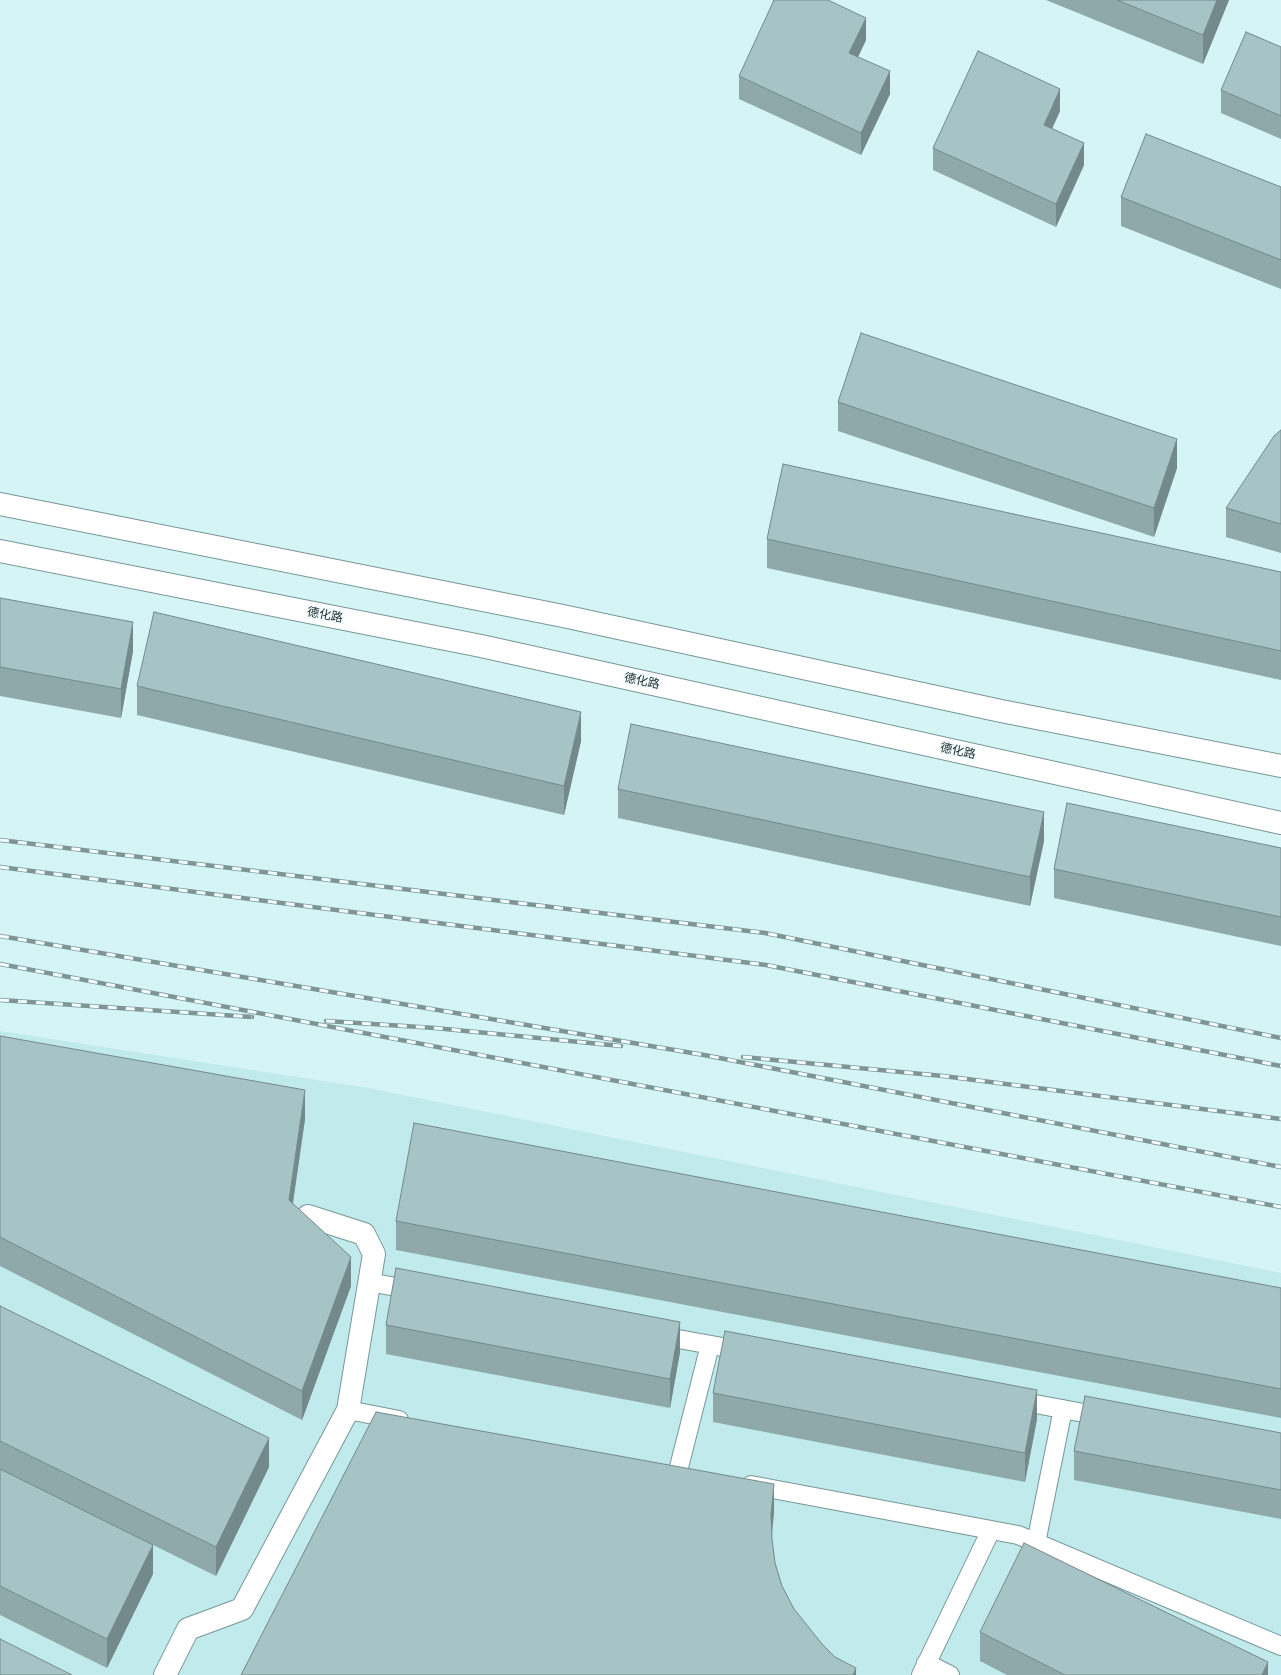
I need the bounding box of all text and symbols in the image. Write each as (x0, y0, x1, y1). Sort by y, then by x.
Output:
street label: 德化路 (306, 604, 344, 626)
street label: 德化路 (623, 670, 661, 692)
street label: 德化路 (939, 740, 977, 762)

